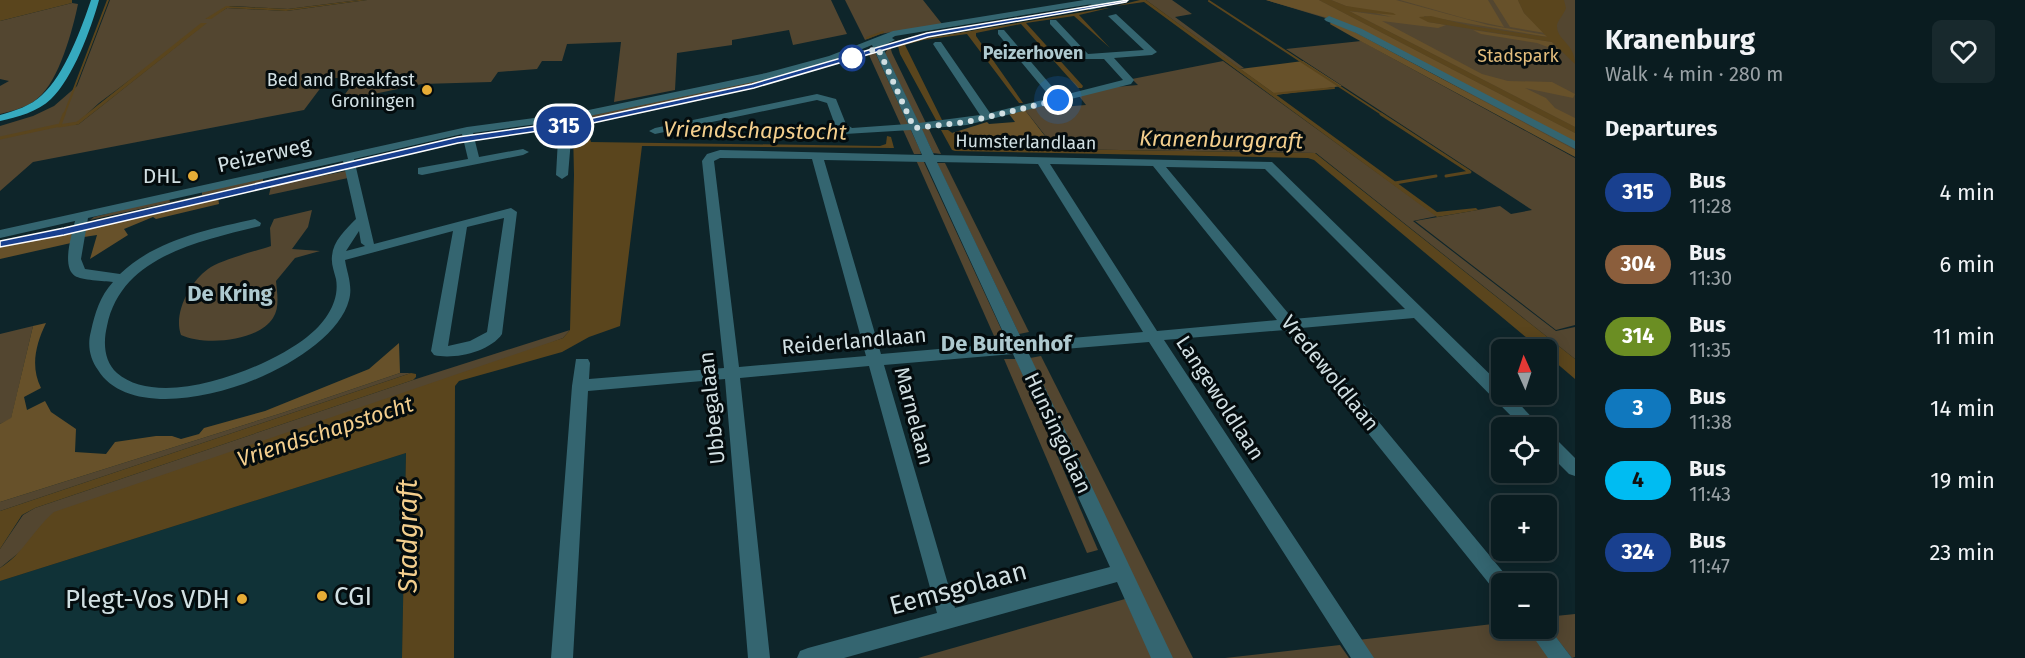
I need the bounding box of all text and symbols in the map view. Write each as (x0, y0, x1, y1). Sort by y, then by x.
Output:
button: heart (1932, 20, 1995, 83)
text: Kranenburg (1605, 23, 1755, 56)
district label: Peizerhoven (983, 42, 1083, 64)
unlabelled marker (839, 45, 865, 71)
park label: Stadspark (1477, 45, 1560, 67)
text: Walk · 4 min · 280 m (1605, 62, 1783, 86)
place label: Bed and Breakfast Groningen (267, 69, 415, 112)
marker: Bed and Breakfast Groningen (420, 83, 434, 97)
your location (1043, 85, 1073, 115)
line badge: 315 (530, 106, 598, 146)
text: 315 (548, 113, 580, 139)
water label: Vriendschapstocht (663, 115, 847, 146)
text: Departures (1605, 115, 1717, 142)
water label: Kranenburggraft (1139, 125, 1303, 154)
street label: Humsterlandlaan (955, 130, 1097, 154)
street label: Peizerweg (215, 132, 313, 178)
place label: DHL (143, 163, 182, 189)
text: Bus (1689, 167, 1726, 194)
marker: DHL (186, 169, 200, 183)
text: 315 (1622, 179, 1654, 205)
text: 4 min (1940, 179, 1995, 206)
text: 11:28 (1689, 194, 1732, 218)
text: Bus (1689, 239, 1726, 266)
text: 304 (1620, 251, 1656, 277)
text: 6 min (1939, 251, 1995, 278)
text: 11:30 (1689, 266, 1732, 290)
district label: De Kring (187, 280, 274, 307)
street label: Vredewoldlaan (1275, 310, 1385, 436)
text: Bus (1689, 311, 1726, 338)
street label: Reiderlandlaan (780, 322, 928, 360)
text: 314 (1622, 323, 1654, 349)
text: 11 min (1932, 323, 1995, 350)
district label: De Buitenhof (941, 330, 1073, 357)
street label: Langewoldlaan (1170, 331, 1270, 465)
text: 11:35 (1689, 338, 1731, 362)
north arrow (1491, 339, 1557, 405)
map controls (1491, 339, 1557, 639)
street label: Ubbegalaan (693, 350, 731, 466)
street label: Marnelaan (888, 364, 940, 468)
street label: Hunsingolaan (1019, 368, 1097, 498)
text: Bus (1689, 383, 1726, 410)
water label: Vriendschapstocht (234, 390, 417, 473)
text: 3 (1633, 395, 1643, 421)
text: 14 min (1930, 395, 1995, 422)
text: 11:38 (1689, 410, 1732, 434)
button: locate (1491, 417, 1557, 483)
text: Bus (1689, 455, 1726, 482)
text: 4 (1632, 467, 1644, 493)
text: 19 min (1930, 467, 1995, 494)
water label: Stadgraft (392, 479, 424, 594)
text: 11:43 (1689, 482, 1731, 506)
button: + (1491, 495, 1557, 561)
text: Bus (1689, 527, 1726, 554)
text: 324 (1622, 539, 1654, 565)
text: 23 min (1929, 539, 1995, 566)
text: 11:47 (1689, 554, 1730, 578)
street label: Eemsgolaan (886, 555, 1030, 622)
button: − (1491, 573, 1557, 639)
place label: CGI (334, 581, 372, 612)
place label: Plegt-Vos VDH (65, 584, 230, 615)
marker: CGI (315, 589, 329, 603)
marker: Plegt-Vos VDH (235, 592, 249, 606)

